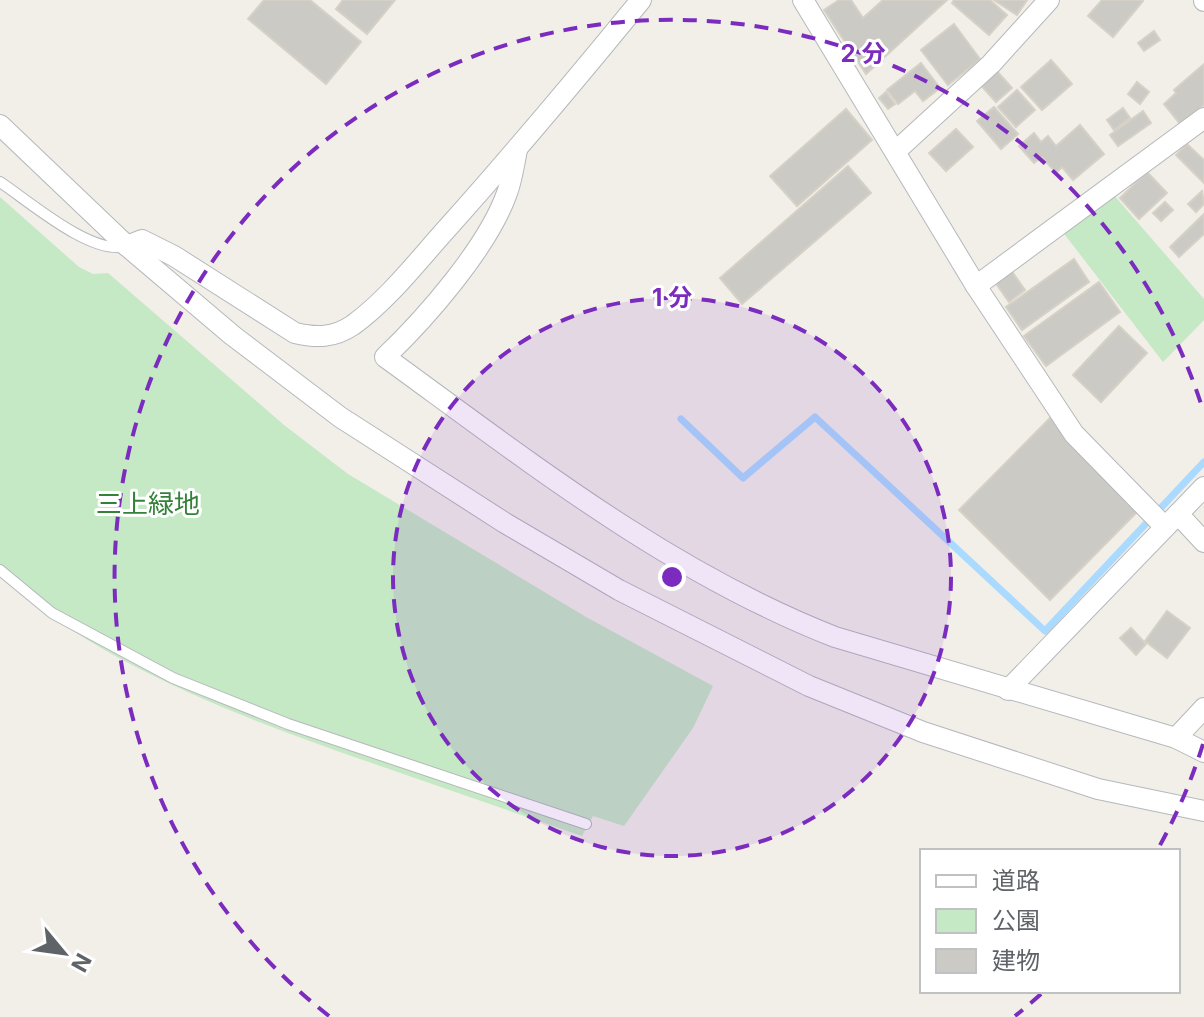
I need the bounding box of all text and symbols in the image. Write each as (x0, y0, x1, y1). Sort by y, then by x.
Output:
text: 2 分 (841, 39, 885, 68)
text: 1 分 (652, 283, 692, 312)
park label: 三上緑地 (96, 488, 200, 519)
centre of rings (658, 563, 686, 591)
legend (920, 849, 1180, 993)
text: 道路 (992, 866, 1040, 895)
text: 公園 (992, 906, 1040, 935)
north arrow (24, 913, 104, 993)
text: 建物 (992, 946, 1040, 975)
text: N (66, 949, 97, 976)

